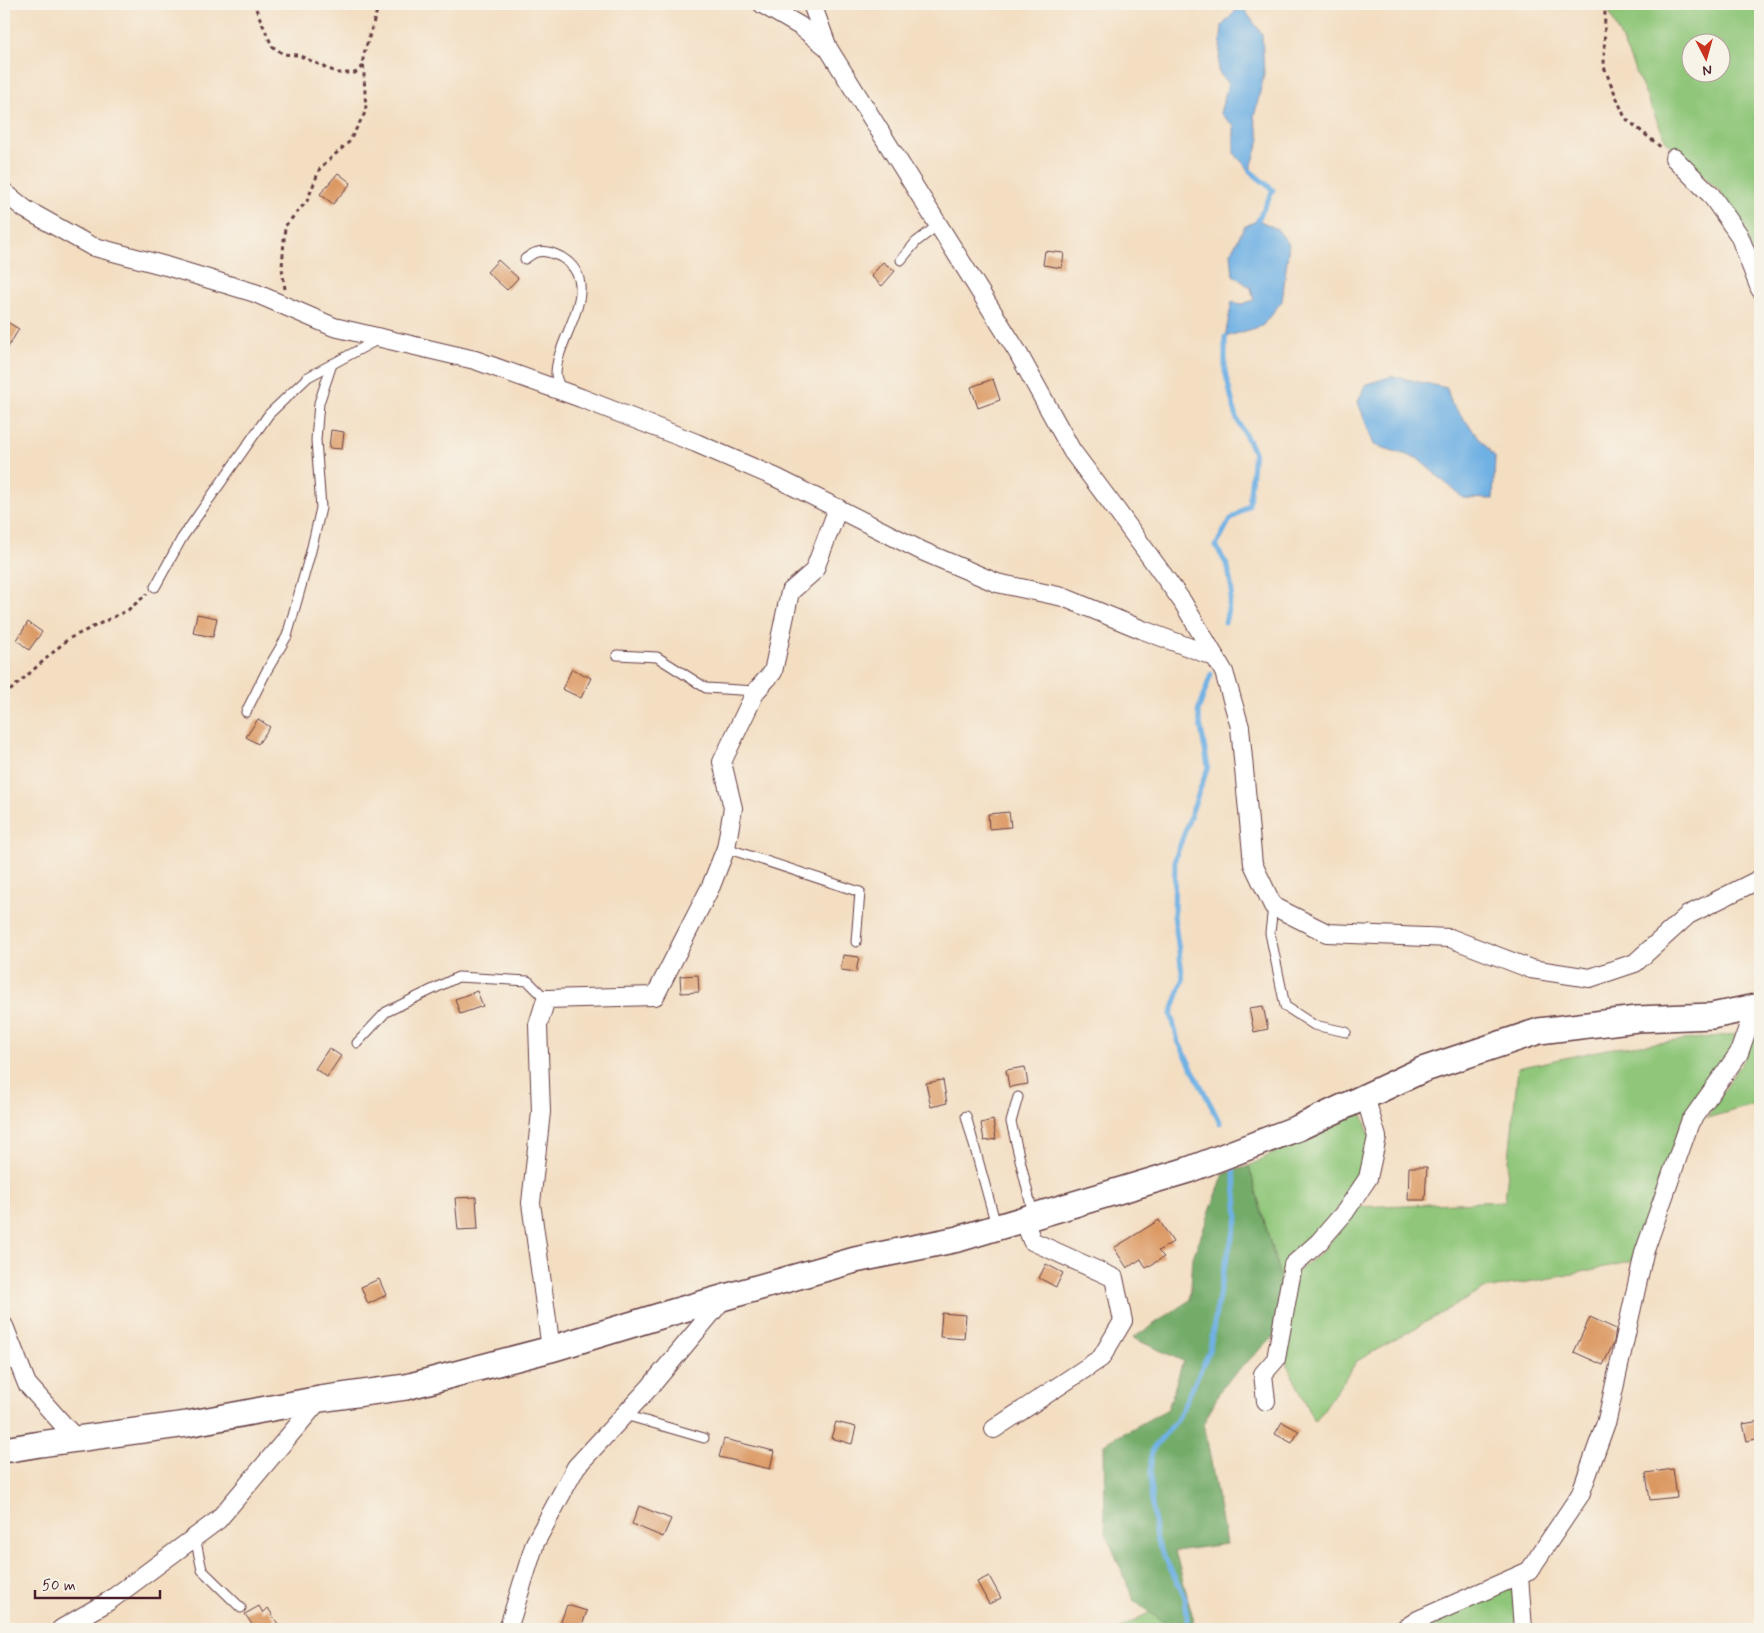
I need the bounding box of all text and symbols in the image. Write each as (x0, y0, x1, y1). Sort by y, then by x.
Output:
north arrow (1682, 32, 1732, 82)
text: N (1702, 60, 1713, 79)
scale bar (35, 1568, 160, 1600)
text: 50 m (42, 1576, 76, 1596)

